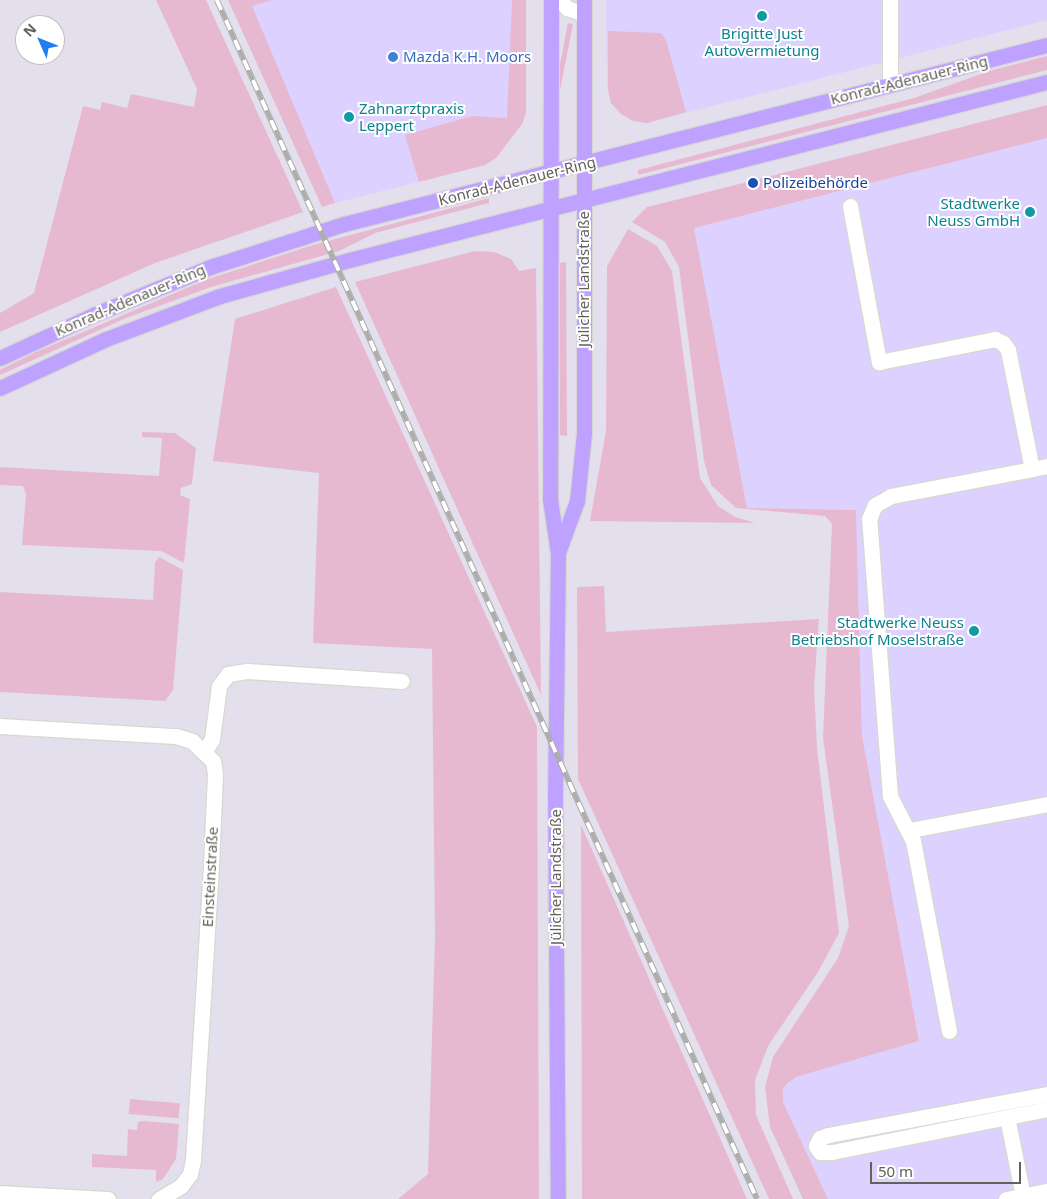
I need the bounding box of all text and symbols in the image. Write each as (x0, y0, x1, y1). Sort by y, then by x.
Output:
marker: Brigitte Just Autovermietung (756, 10, 768, 22)
north arrow (15, 15, 65, 65)
text: N (19, 19, 40, 41)
place label: Brigitte Just Autovermietung (705, 24, 819, 59)
place label: Mazda K.H. Moors (403, 48, 531, 66)
marker: Mazda K.H. Moors (387, 51, 399, 63)
street label: Konrad-Adenauer-Ring (829, 52, 989, 108)
place label: Zahnarztpraxis Leppert (359, 99, 464, 134)
marker: Zahnarztpraxis Leppert (343, 111, 355, 123)
street label: Konrad-Adenauer-Ring (437, 153, 597, 209)
place label: Polizeibehörde (763, 174, 868, 192)
marker: Polizeibehörde (747, 177, 759, 189)
place label: Stadtwerke Neuss GmbH (927, 194, 1020, 229)
marker: Stadtwerke Neuss GmbH (1024, 206, 1036, 218)
street label: Jülicher Landstraße (575, 211, 593, 347)
street label: Konrad-Adenauer-Ring (52, 260, 208, 340)
place label: Stadtwerke Neuss Betriebshof Moselstraße (791, 613, 964, 648)
marker: Stadtwerke Neuss Betriebshof Moselstraße (968, 625, 980, 637)
street label: Jülicher Landstraße (547, 809, 565, 945)
street label: Einsteinstraße (198, 826, 222, 928)
scale bar (872, 1152, 1023, 1184)
text: 50 m (878, 1161, 913, 1181)

